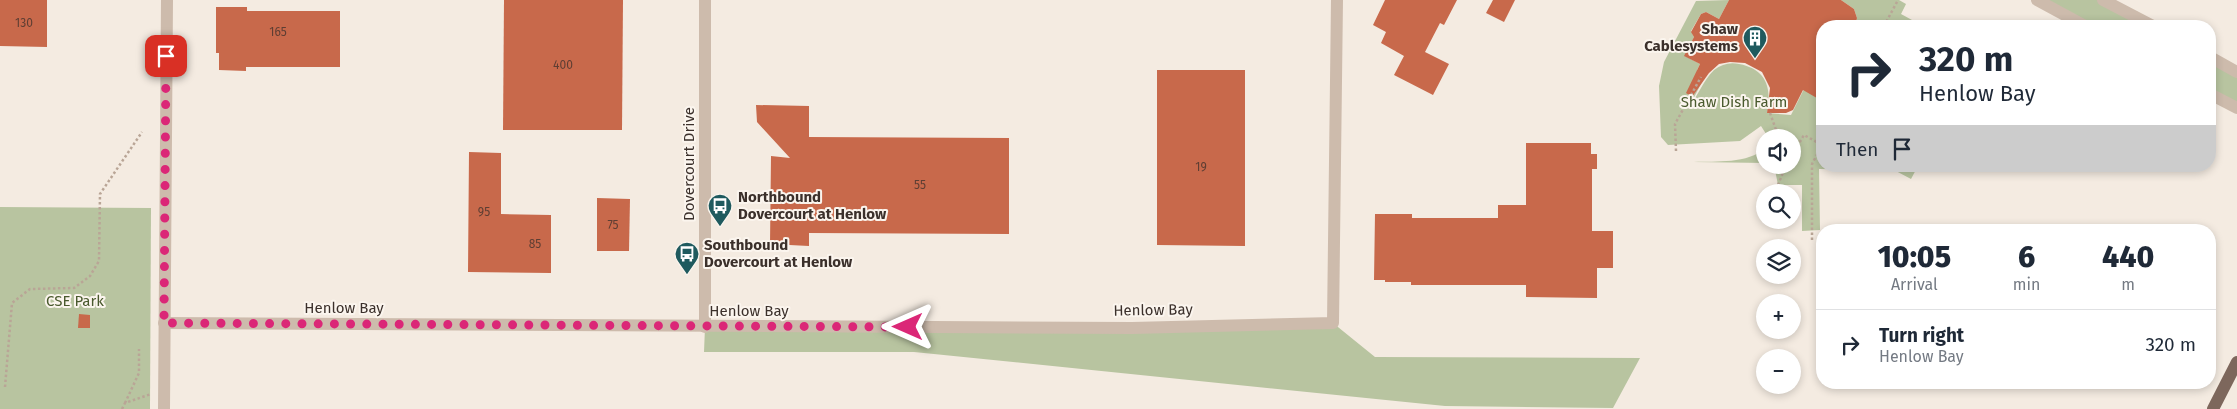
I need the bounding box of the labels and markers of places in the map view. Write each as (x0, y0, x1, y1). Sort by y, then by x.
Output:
place label: Shaw Cablesystems (1644, 20, 1739, 55)
building icon: Shaw Cablesystems (1742, 25, 1768, 59)
pin (145, 35, 187, 77)
place label: Northbound Dovercourt at Henlow (738, 188, 887, 223)
bus stop icon: Northbound Dovercourt at Henlow (707, 193, 733, 227)
place label: Southbound Dovercourt at Henlow (704, 236, 853, 271)
bus stop icon: Southbound Dovercourt at Henlow (674, 241, 700, 275)

